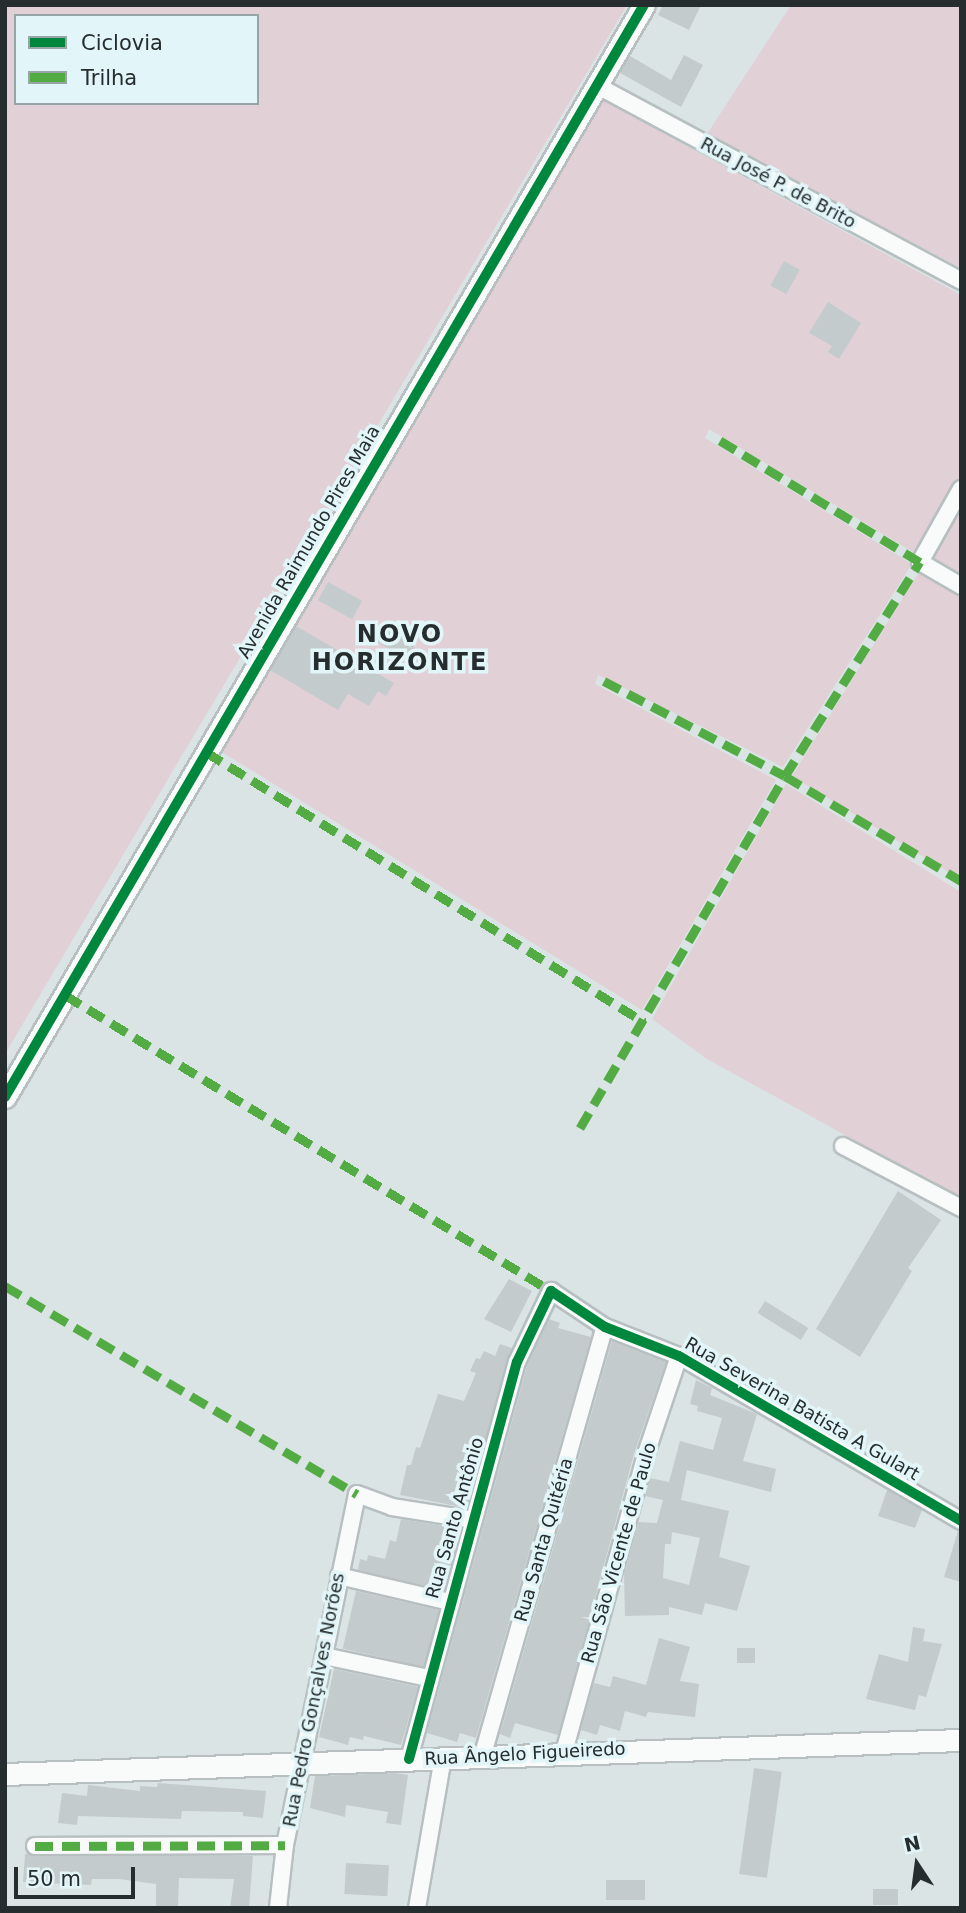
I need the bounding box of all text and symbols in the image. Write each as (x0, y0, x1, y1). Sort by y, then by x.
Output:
legend (14, 14, 259, 105)
text: Ciclovia (81, 31, 163, 55)
text: Trilha (81, 66, 137, 90)
street label: Rua José P. de Brito (697, 133, 859, 233)
street label: Avenida Raimundo Pires Maia (233, 422, 385, 662)
district label: NOVO HORIZONTE (313, 621, 487, 677)
street label: Rua Severina Batista A Gulart (681, 1333, 923, 1485)
street label: Rua Santo Antônio (422, 1435, 488, 1601)
street label: Rua São Vicente de Paulo (577, 1440, 661, 1666)
street label: Rua Santa Quitéria (510, 1455, 578, 1625)
street label: Rua Pedro Gonçalves Norões (279, 1571, 349, 1829)
street label: Rua Ângelo Figueiredo (424, 1738, 626, 1770)
north arrow (882, 1829, 952, 1899)
text: N (902, 1831, 922, 1856)
scale bar (18, 1854, 138, 1898)
text: 50 m (27, 1867, 81, 1891)

